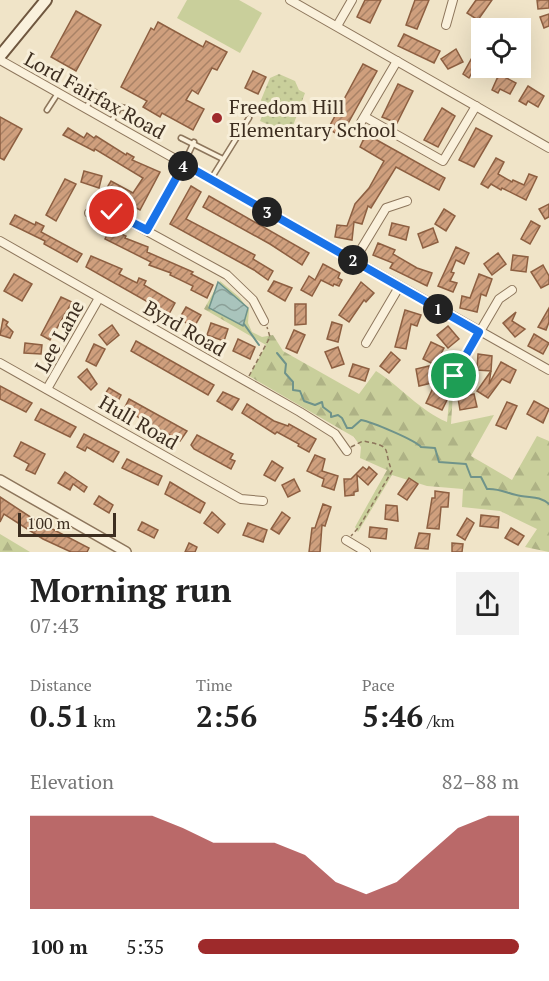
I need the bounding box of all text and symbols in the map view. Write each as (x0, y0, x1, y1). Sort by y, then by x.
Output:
map controls (471, 18, 531, 78)
button: locate (471, 18, 531, 78)
street label: Lord Fairfax Road (20, 45, 170, 145)
place label: Freedom Hill Elementary School (229, 93, 396, 143)
marker: Freedom Hill Elementary School (210, 111, 224, 125)
pin: 4 (168, 151, 198, 181)
text: 4 (178, 155, 188, 177)
pin (86, 186, 137, 237)
icon: check (95, 195, 128, 228)
pin: 3 (252, 197, 282, 227)
text: 3 (262, 201, 272, 223)
pin: 2 (338, 245, 368, 275)
text: 2 (348, 249, 358, 271)
street label: Byrd Road (139, 294, 231, 362)
pin: 1 (423, 294, 453, 324)
street label: Lee Lane (28, 295, 90, 377)
text: 1 (433, 298, 443, 320)
pin (428, 350, 479, 401)
icon: arrive (437, 359, 470, 392)
street label: Hull Road (94, 388, 184, 456)
scale bar (18, 510, 116, 538)
text: 100 m (27, 512, 70, 534)
text: Morning run (30, 568, 232, 611)
button: share (456, 572, 519, 635)
text: 07:43 (30, 612, 79, 639)
text: Distance (30, 674, 92, 696)
text: Time (196, 674, 233, 696)
text: Pace (362, 674, 395, 696)
text: 0.51 (30, 696, 90, 736)
text: 2:56 (196, 696, 257, 736)
text: 5:46 (362, 696, 423, 736)
text: km (90, 710, 116, 732)
text: /km (423, 710, 455, 732)
text: Elevation (30, 768, 114, 795)
text: 82–88 m (442, 768, 519, 795)
text: 100 m (30, 933, 88, 960)
text: 5:35 (126, 933, 165, 960)

